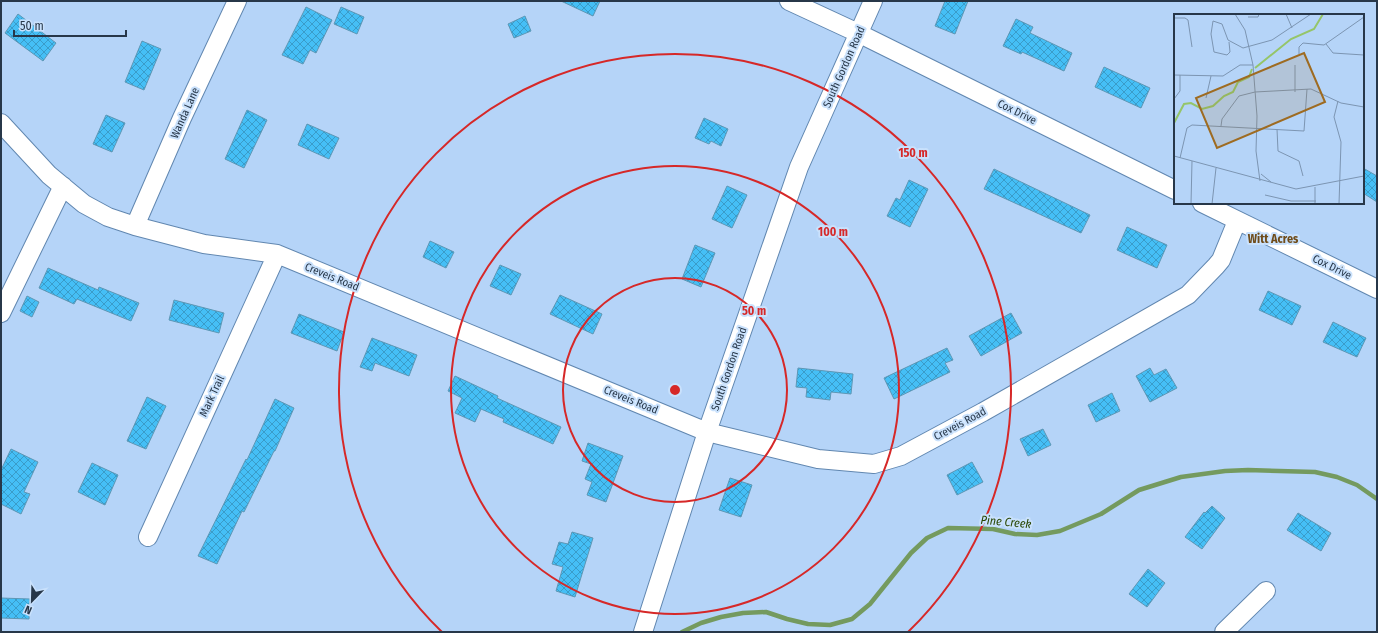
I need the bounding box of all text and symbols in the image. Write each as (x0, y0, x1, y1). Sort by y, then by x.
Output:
scale bar (14, 12, 126, 38)
inset map (1174, 14, 1364, 204)
text: 50 m (20, 19, 44, 33)
street label: South Gordon Road (820, 24, 868, 110)
street label: Wanda Lane (168, 86, 202, 140)
street label: Cox Drive (995, 97, 1039, 127)
text: 150 m (898, 146, 928, 160)
text: 100 m (818, 225, 848, 239)
district label: Witt Acres (1248, 232, 1299, 246)
street label: Cox Drive (1310, 252, 1354, 282)
street label: Creveis Road (303, 260, 361, 294)
text: 50 m (742, 304, 766, 318)
street label: South Gordon Road (709, 326, 749, 412)
street label: Mark Trail (197, 373, 227, 419)
street label: Creveis Road (602, 383, 660, 417)
centre of rings (668, 383, 682, 397)
street label: Creveis Road (932, 405, 988, 443)
water label: Pine Creek (980, 513, 1032, 531)
north arrow (12, 581, 52, 621)
text: N (23, 602, 34, 617)

